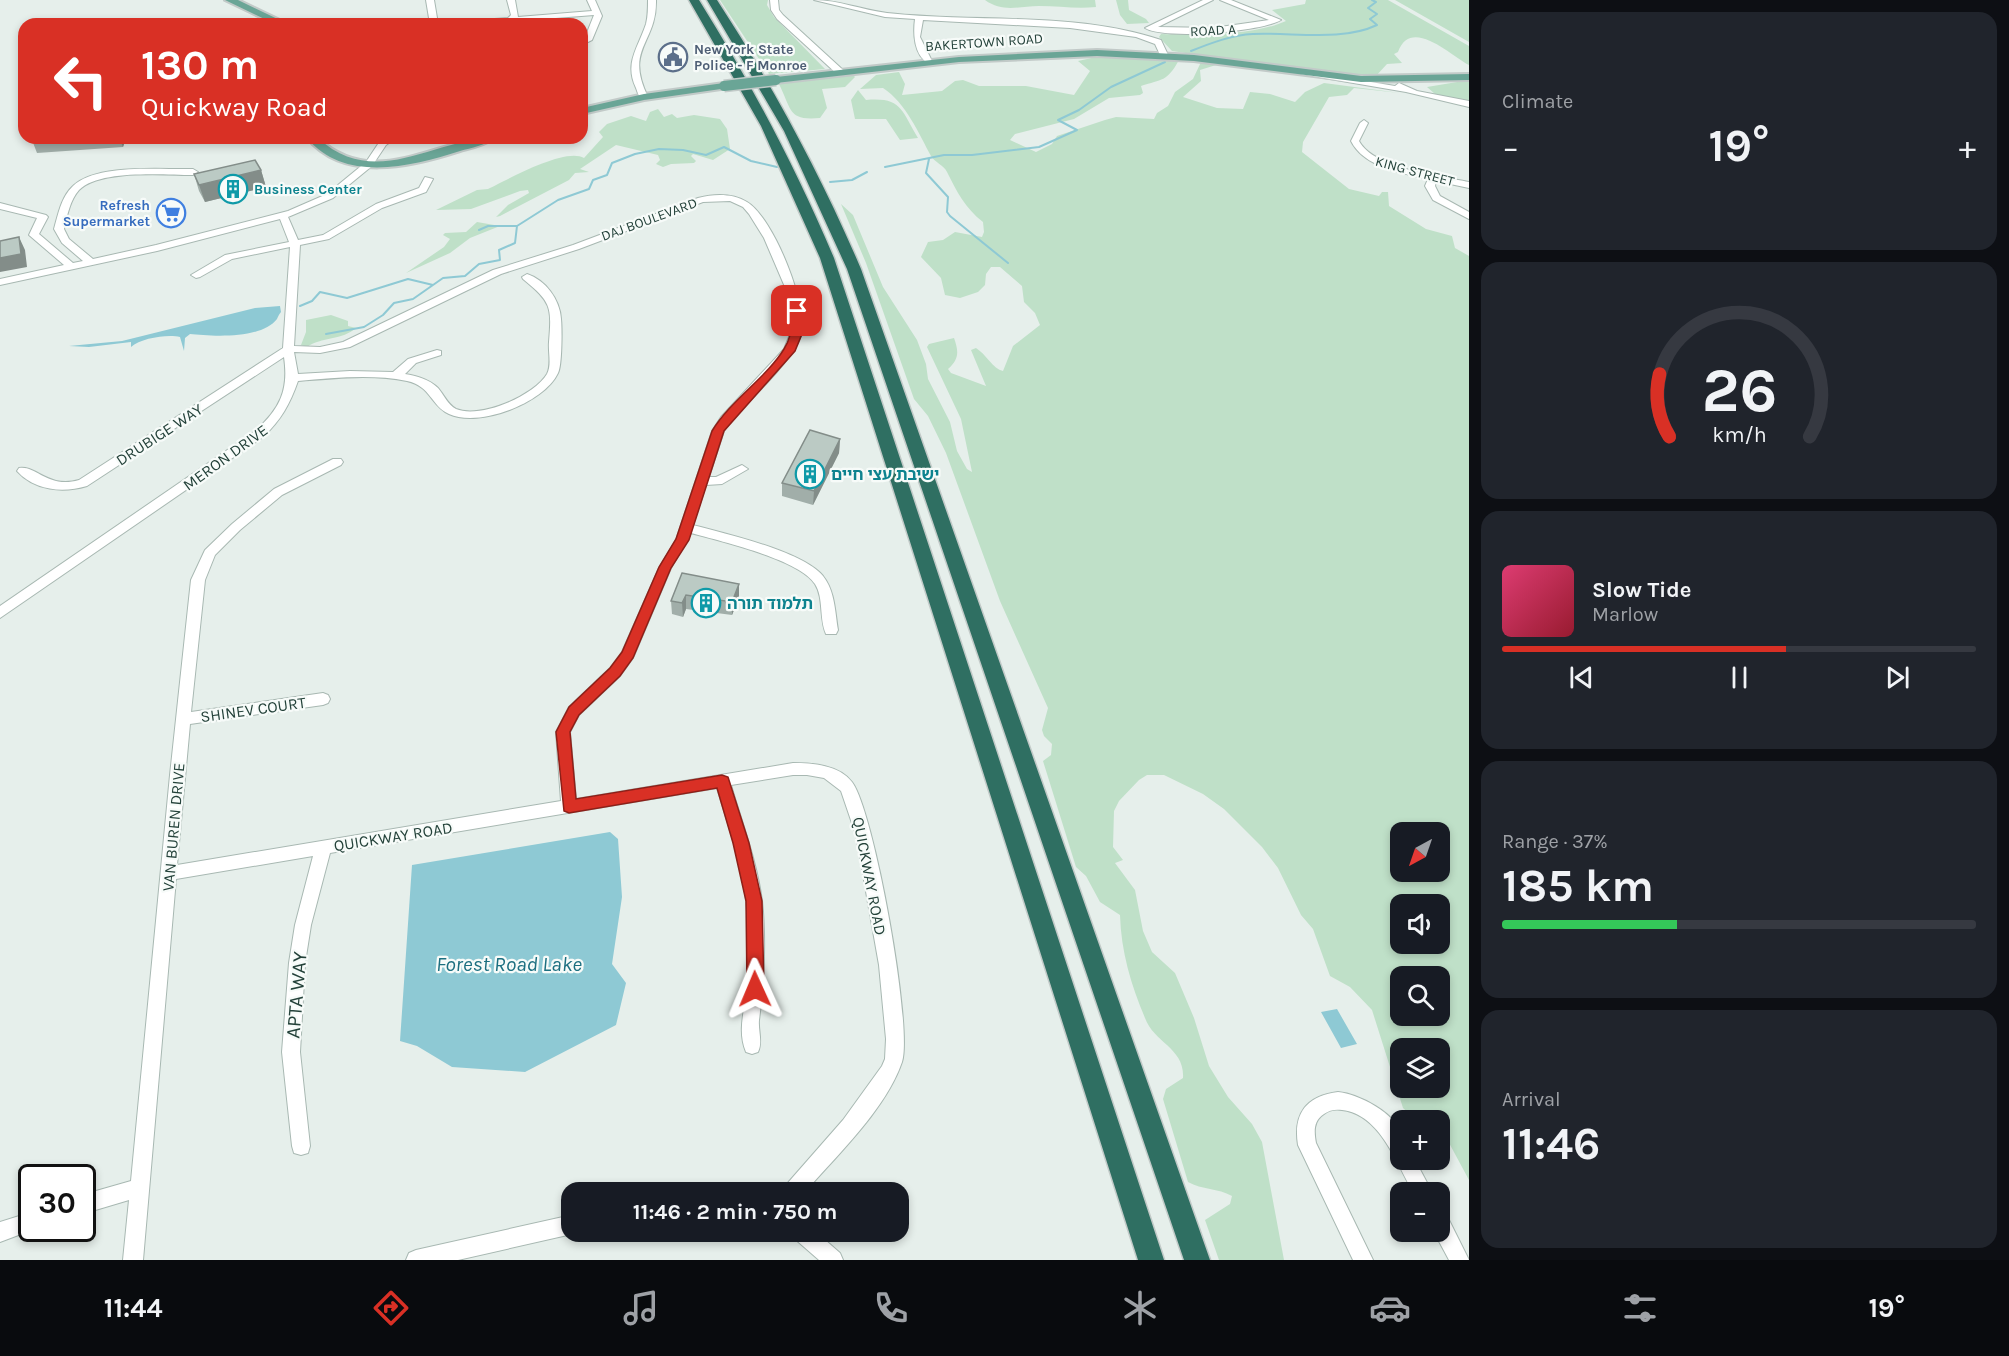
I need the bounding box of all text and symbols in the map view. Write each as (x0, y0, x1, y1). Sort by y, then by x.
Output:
street label: ROAD A (1189, 21, 1237, 40)
street label: BAKERTOWN ROAD (925, 30, 1044, 55)
text: 130 m (141, 40, 259, 90)
public building icon: New York State Police - F Monroe (657, 41, 689, 73)
place label: New York State Police - F Monroe (694, 41, 807, 74)
icon: left (42, 42, 120, 120)
text: Climate (1502, 90, 1573, 113)
text: Quickway Road (141, 91, 328, 123)
text: 19° (1709, 120, 1769, 172)
text: − (1502, 128, 1519, 166)
text: + (1959, 128, 1976, 166)
street label: KING STREET (1373, 153, 1456, 190)
building icon: Business Center (217, 173, 249, 205)
place label: Business Center (254, 181, 362, 198)
street label: DAJ BOULEVARD (599, 194, 699, 245)
place label: Refresh Supermarket (63, 197, 150, 230)
supermarket icon: Refresh Supermarket (155, 197, 187, 229)
pin (771, 285, 822, 336)
icon: arrive (780, 294, 813, 327)
text: 26 (1701, 355, 1777, 428)
street label: DRUBIGE WAY (112, 399, 206, 470)
street label: MERON DRIVE (179, 420, 271, 495)
text: km/h (1712, 423, 1766, 448)
building icon: ישיבת עצי חיים (794, 458, 826, 490)
place label: ישיבת עצי חיים (831, 465, 939, 484)
text: Slow Tide (1592, 577, 1692, 603)
building icon: תלמוד תורה (690, 587, 722, 619)
place label: תלמוד תורה (727, 594, 813, 613)
text: Marlow (1592, 603, 1658, 626)
icon: previous (1565, 661, 1598, 694)
icon: pause (1723, 661, 1756, 694)
icon: next (1881, 661, 1914, 694)
street label: SHINEV COURT (199, 693, 307, 726)
street label: VAN BUREN DRIVE (158, 762, 189, 892)
street label: QUICKWAY ROAD (849, 815, 890, 937)
street label: QUICKWAY ROAD (332, 818, 454, 855)
north arrow (1390, 822, 1450, 882)
map controls (1390, 822, 1450, 1242)
text: Range · 37% (1502, 830, 1608, 853)
text: 185 km (1502, 860, 1654, 912)
button: sound (1390, 894, 1450, 954)
street label: APTA WAY (281, 951, 312, 1039)
water label: Forest Road Lake (436, 952, 582, 976)
position arrow (723, 957, 787, 1021)
button: search (1390, 966, 1450, 1026)
button: layers (1390, 1038, 1450, 1098)
text: Arrival (1502, 1088, 1561, 1111)
button: + (1390, 1110, 1450, 1170)
text: 11:46 (1502, 1118, 1600, 1170)
speed limit sign: 30 (18, 1164, 96, 1242)
button: − (1390, 1182, 1450, 1242)
text: 11:46 · 2 min · 750 m (633, 1199, 837, 1225)
icon: directions (370, 1287, 412, 1329)
icon: music (620, 1287, 662, 1329)
icon: phone (870, 1287, 912, 1329)
icon: climate (1119, 1287, 1161, 1329)
icon: car (1369, 1287, 1411, 1329)
icon: filters (1619, 1287, 1661, 1329)
text: 11:44 (104, 1292, 163, 1324)
text: 19° (1868, 1292, 1905, 1324)

